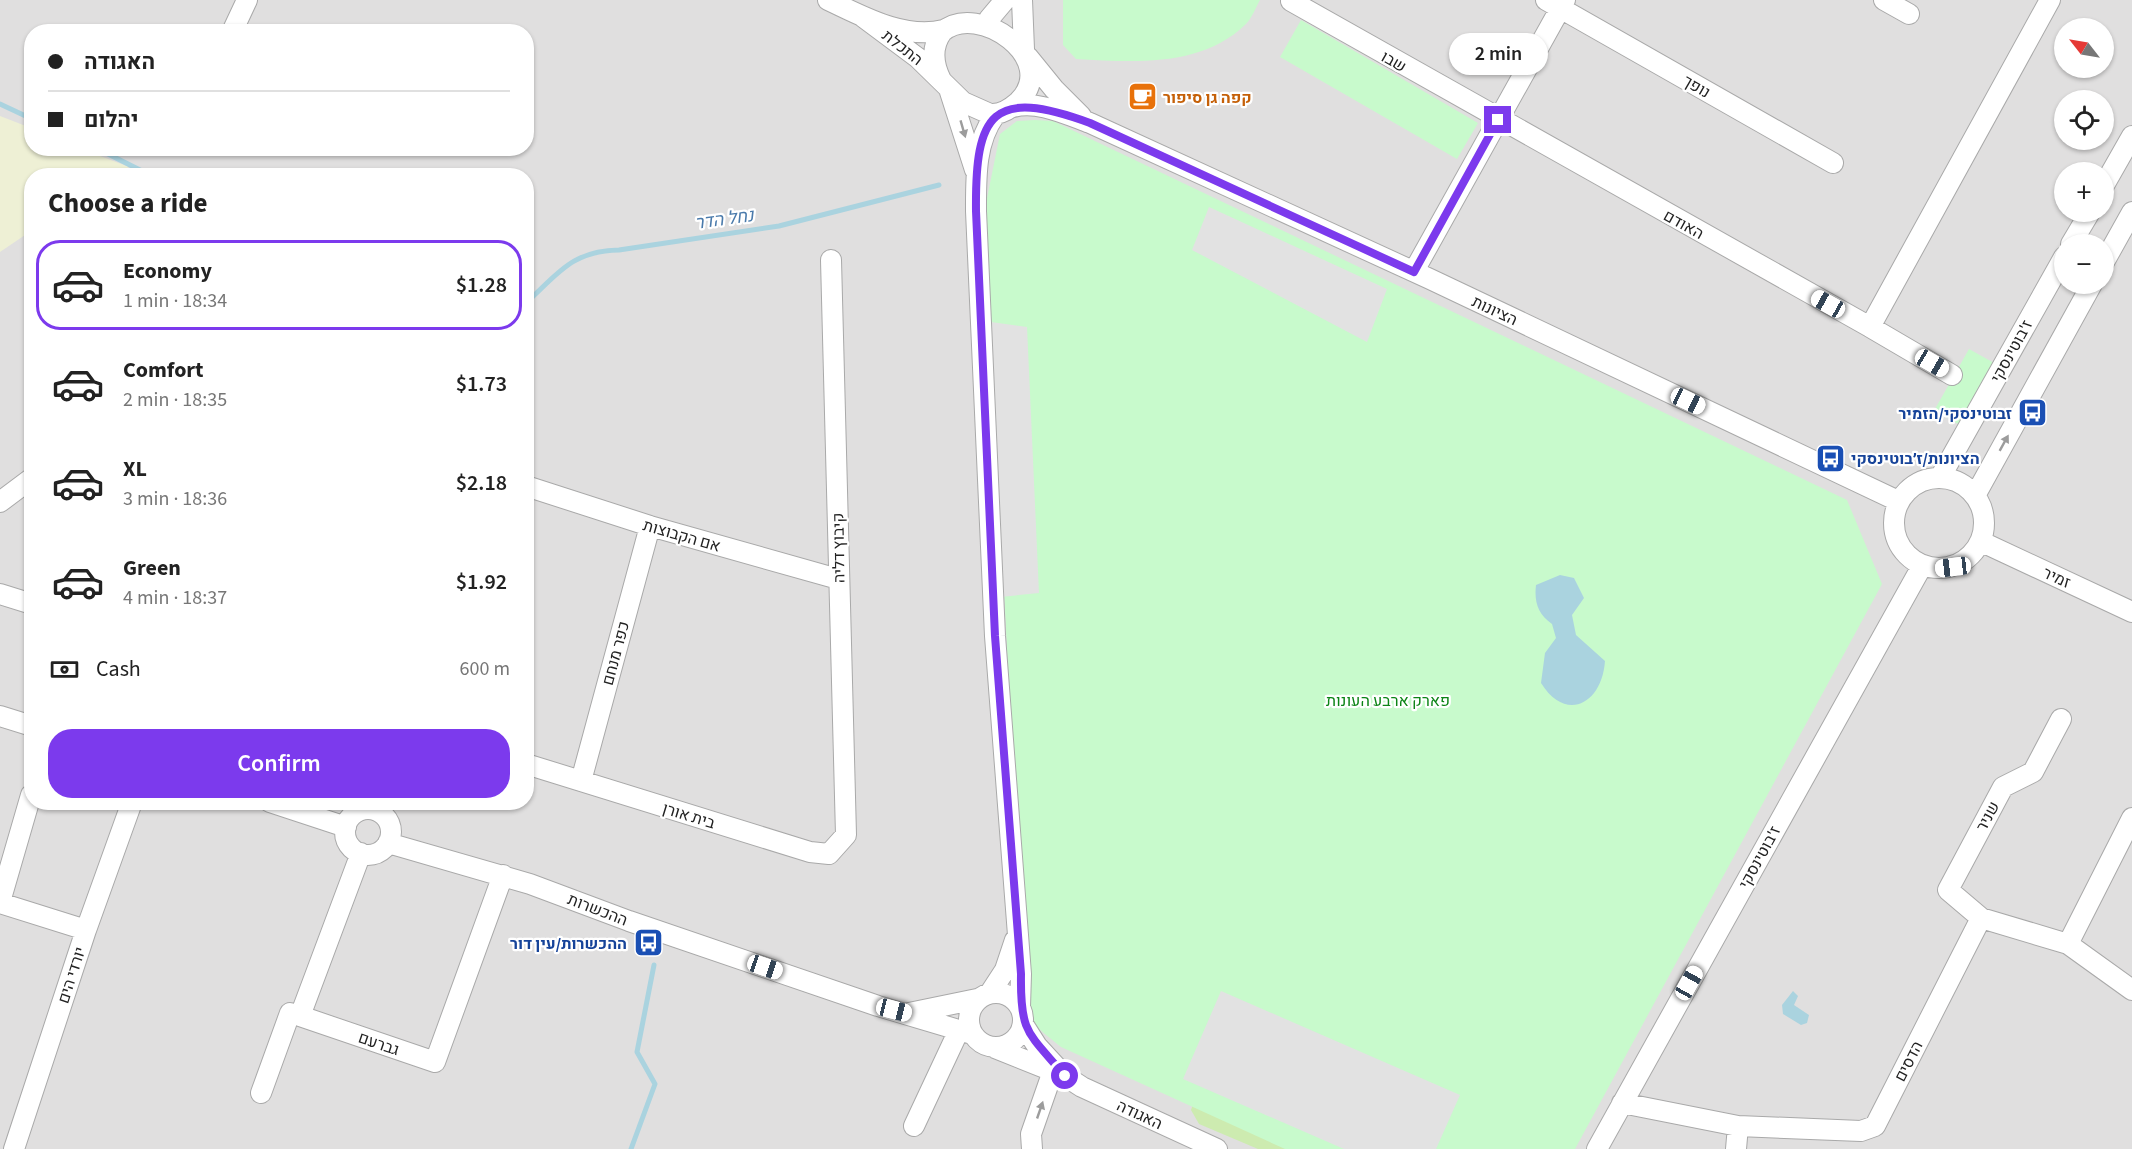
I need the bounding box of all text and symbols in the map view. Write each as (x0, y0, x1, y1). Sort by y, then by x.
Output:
north arrow (2054, 18, 2114, 78)
map controls (2054, 18, 2114, 294)
street label: התכלת (877, 25, 927, 71)
callout: 2 min (1448, 33, 1547, 75)
text: 2 min (1475, 40, 1522, 68)
text: האגודה (84, 46, 155, 78)
street label: שבו (1377, 46, 1410, 78)
street label: נופך (1679, 70, 1714, 104)
cafe icon: קפה גן סיפור (1126, 81, 1158, 113)
place label: קפה גן סיפור (1163, 87, 1252, 109)
button: locate (2054, 90, 2114, 150)
text: יהלום (84, 104, 138, 136)
route end (1484, 106, 1511, 133)
one-way arrow (959, 120, 968, 138)
button: + (2054, 162, 2114, 222)
text: Choose a ride (48, 184, 208, 223)
water label: נחל הדר (693, 203, 757, 236)
street label: האודם (1659, 205, 1708, 245)
button: − (2054, 234, 2114, 294)
text: Economy (123, 255, 212, 287)
icon: car (51, 258, 105, 312)
text: $1.28 (456, 269, 507, 301)
text: 1 min · 18:34 (123, 287, 227, 315)
car (1808, 287, 1848, 321)
street label: הציונות (1468, 291, 1521, 331)
street label: ז'בוטינסקי (1986, 316, 2038, 387)
car (1912, 346, 1952, 380)
text: Comfort (123, 354, 204, 386)
icon: car (51, 357, 105, 411)
text: $1.73 (456, 368, 507, 400)
car (1668, 385, 1708, 417)
text: 2 min · 18:35 (123, 386, 227, 414)
bus stop icon: זבוטינסקי/הזמיר (2017, 397, 2049, 429)
place label: זבוטינסקי/הזמיר (1898, 403, 2012, 425)
one-way arrow (1999, 434, 2009, 451)
bus stop icon: הציונות/ז׳בוטינסקי (1814, 442, 1846, 474)
place label: הציונות/ז׳בוטינסקי (1851, 448, 1980, 470)
text: XL (123, 453, 147, 485)
icon: car (51, 456, 105, 510)
text: $2.18 (456, 467, 507, 499)
text: 3 min · 18:36 (123, 485, 227, 513)
street label: קיבוץ דליה (827, 513, 851, 583)
street label: אם הקבוצות (640, 514, 723, 558)
text: Green (123, 552, 181, 584)
icon: car (51, 555, 105, 609)
car (1934, 556, 1972, 578)
street label: זמיר (2039, 562, 2074, 594)
text: $1.92 (456, 566, 507, 598)
text: 4 min · 18:37 (123, 584, 227, 612)
street label: כפר מנחם (597, 619, 635, 688)
icon: cash (48, 653, 81, 686)
text: Cash (96, 653, 141, 685)
text: 600 m (460, 655, 510, 683)
park label: פארק ארבע העונות (1326, 690, 1450, 712)
button: Confirm (48, 729, 510, 798)
street label: בית אורן (660, 798, 718, 835)
street label: שניר (1971, 798, 2005, 835)
street label: ז'בוטינסקי (1734, 822, 1786, 893)
street label: ההכשרות (564, 888, 631, 931)
bus stop icon: ההכשרות/עין דור (632, 927, 664, 959)
place label: ההכשרות/עין דור (510, 933, 627, 955)
street label: יורדי הים (53, 944, 91, 1006)
car (745, 953, 785, 981)
car (1672, 963, 1706, 1003)
car (874, 997, 914, 1023)
street label: גברעם (355, 1027, 402, 1061)
street label: הדסים (1889, 1037, 1928, 1086)
route start (1051, 1062, 1078, 1089)
street label: האגודה (1113, 1095, 1166, 1135)
one-way arrow (1035, 1100, 1045, 1118)

